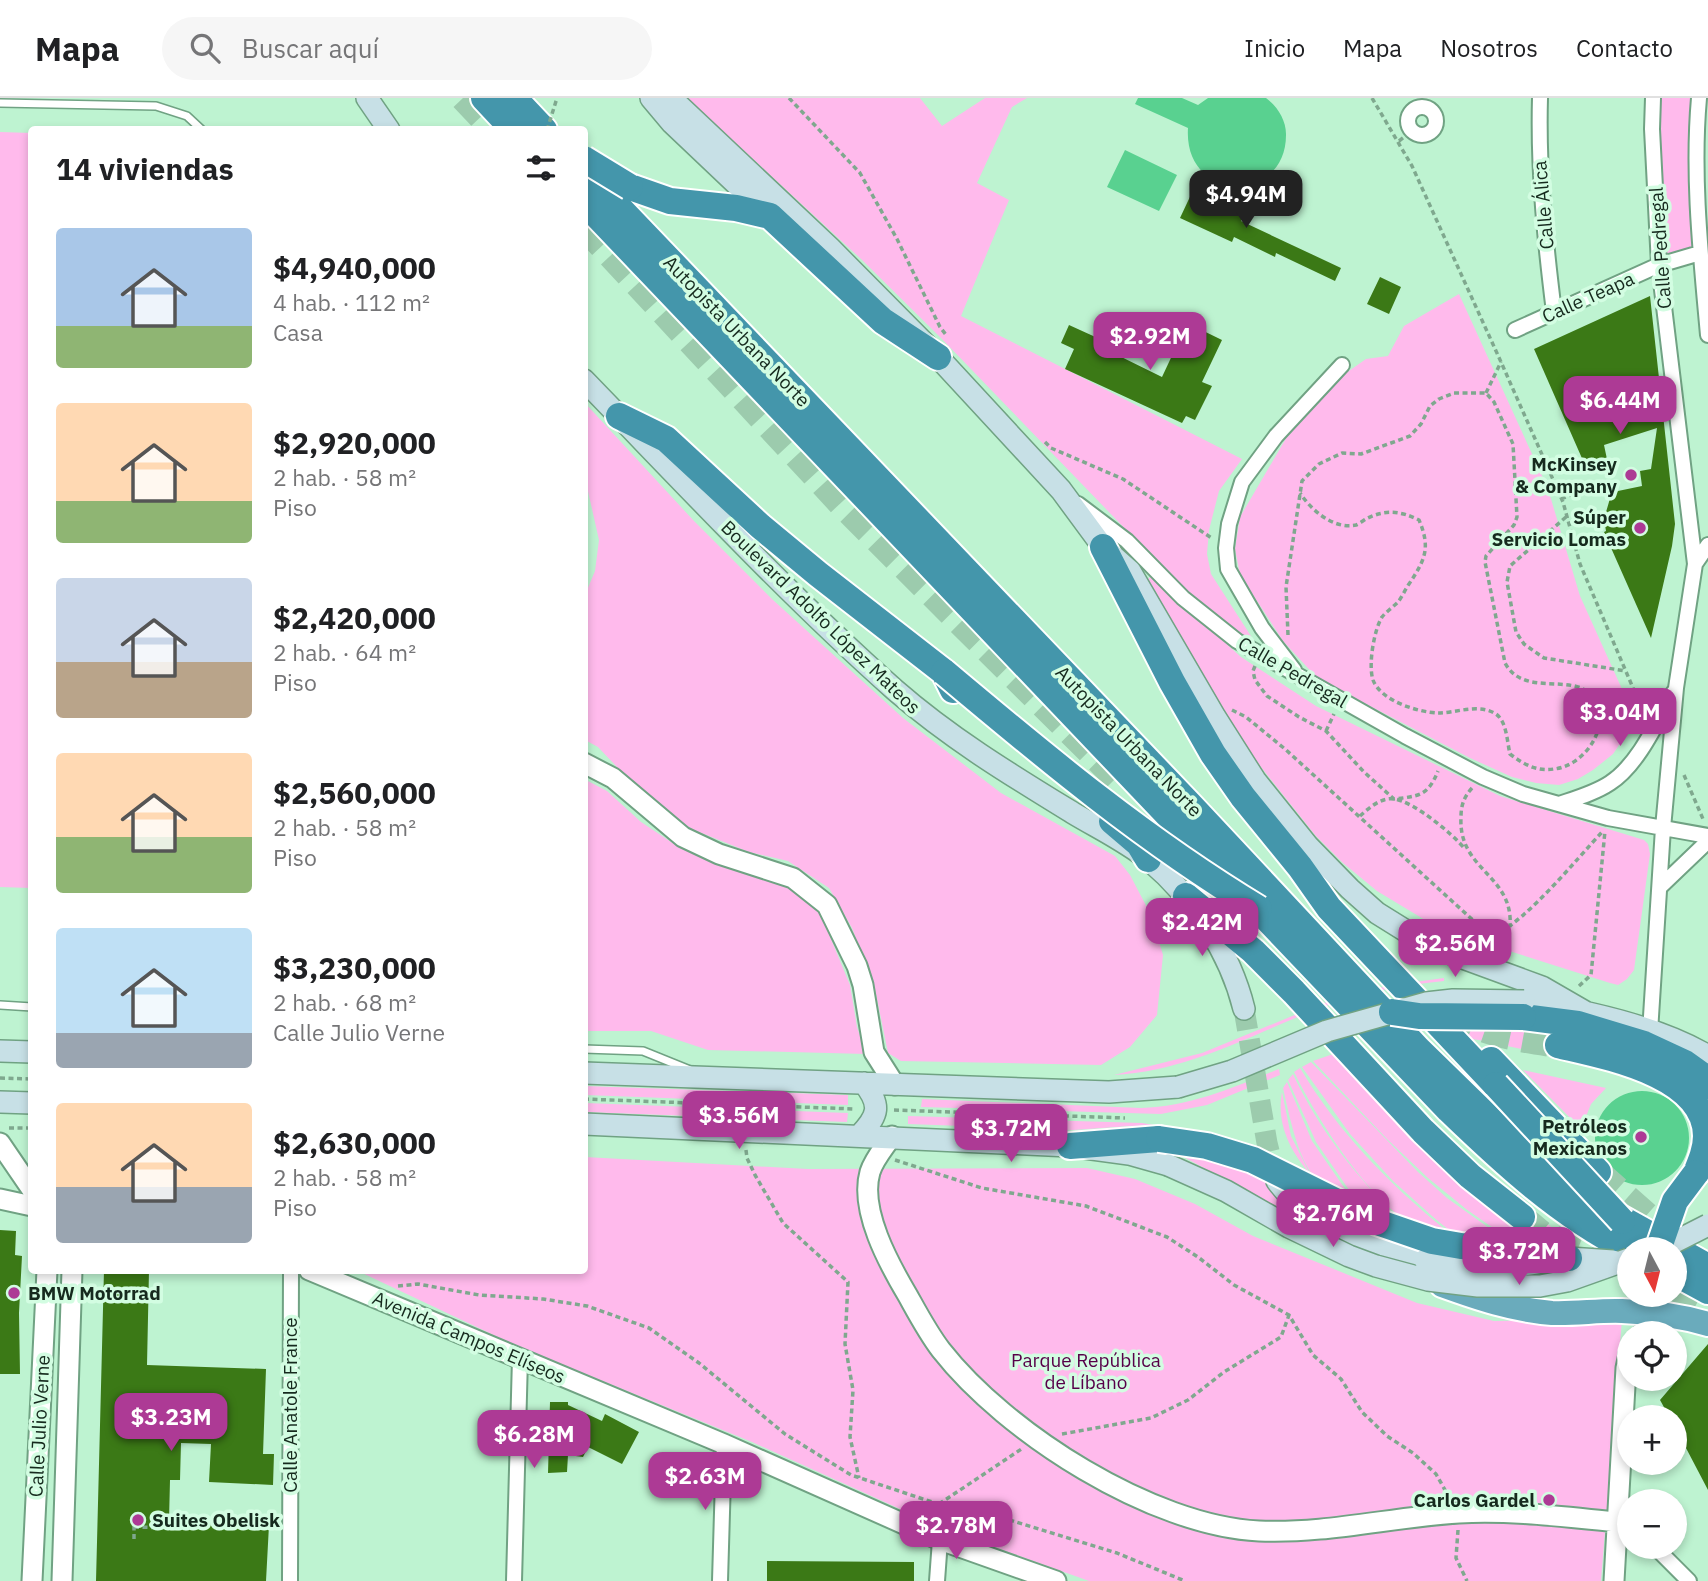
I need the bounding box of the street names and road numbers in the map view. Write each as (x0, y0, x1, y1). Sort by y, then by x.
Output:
street label: Calle Álica (1527, 160, 1559, 250)
street label: Calle Pedregal (1644, 186, 1676, 310)
street label: Autopista Urbana Norte (659, 250, 815, 412)
street label: Calle Teapa (1538, 266, 1638, 328)
street label: Boulevard Adolfo López Mateos (716, 515, 926, 719)
street label: Calle Pedregal (1234, 631, 1352, 713)
street label: Autopista Urbana Norte (1051, 660, 1207, 822)
street label: Avenida Campos Elíseos (369, 1285, 569, 1389)
street label: Calle Anatole France (278, 1317, 302, 1493)
street label: Calle Julio Verne (23, 1354, 55, 1498)

